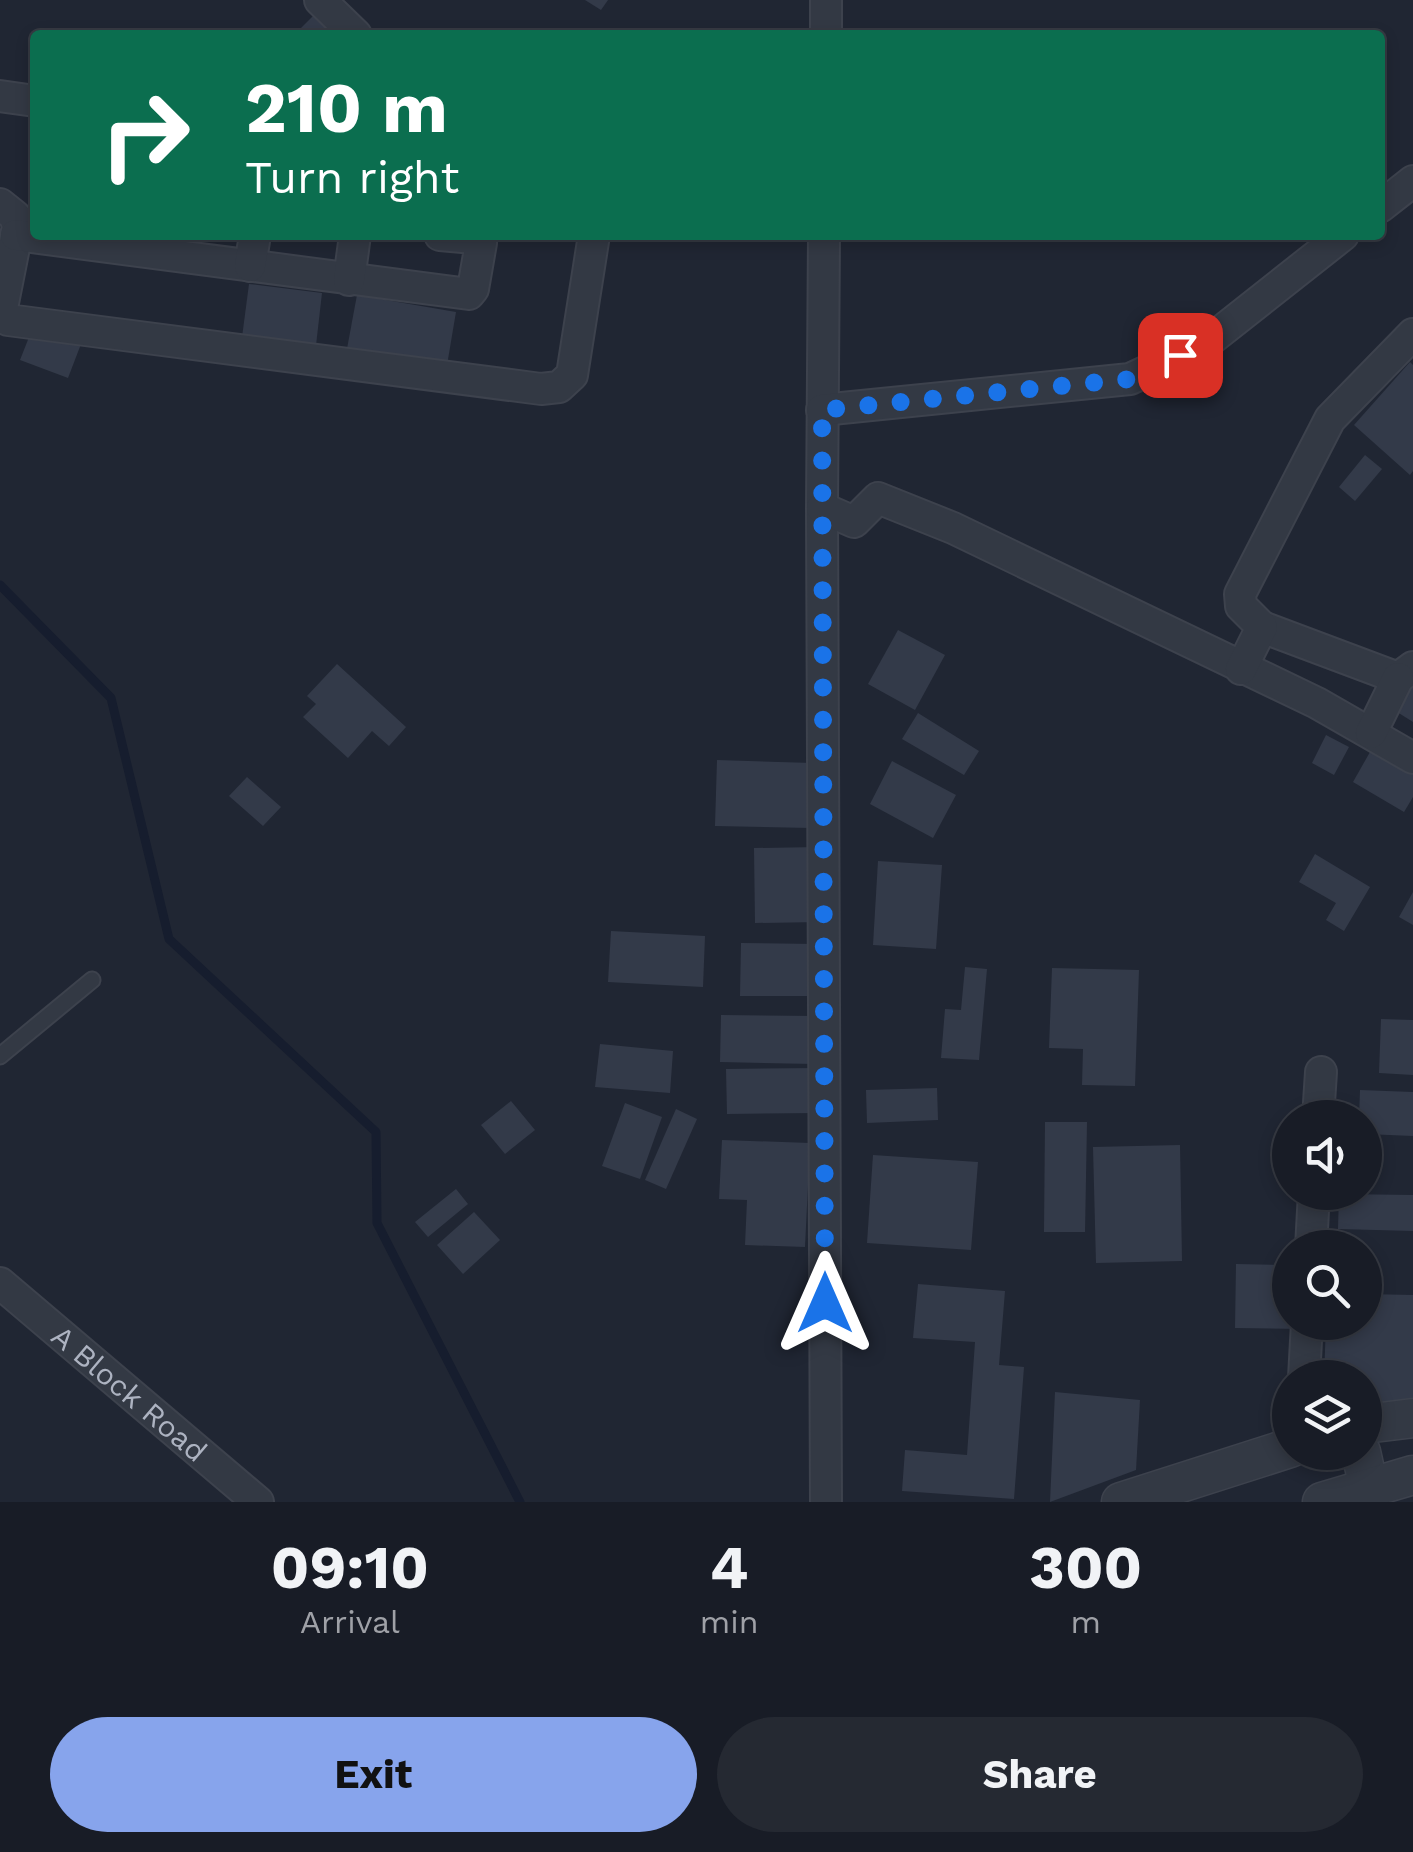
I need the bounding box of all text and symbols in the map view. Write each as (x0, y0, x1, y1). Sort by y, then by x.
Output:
text: 210 m (245, 67, 448, 149)
icon: right (80, 70, 210, 200)
text: Turn right (245, 151, 459, 204)
pin (1138, 313, 1223, 398)
icon: arrive (1153, 328, 1208, 383)
map controls (1272, 1100, 1382, 1470)
button: sound (1272, 1100, 1382, 1210)
button: search (1272, 1230, 1382, 1340)
position arrow (773, 1251, 877, 1355)
street label: A Block Road (45, 1317, 214, 1469)
button: layers (1272, 1360, 1382, 1470)
text: 09:10 (271, 1532, 429, 1603)
text: 4 (710, 1532, 749, 1603)
text: 300 (1029, 1532, 1142, 1603)
text: Arrival (300, 1603, 400, 1641)
text: min (700, 1603, 759, 1641)
text: m (1071, 1603, 1101, 1641)
button: Exit (50, 1717, 697, 1832)
button: Share (717, 1717, 1363, 1832)

